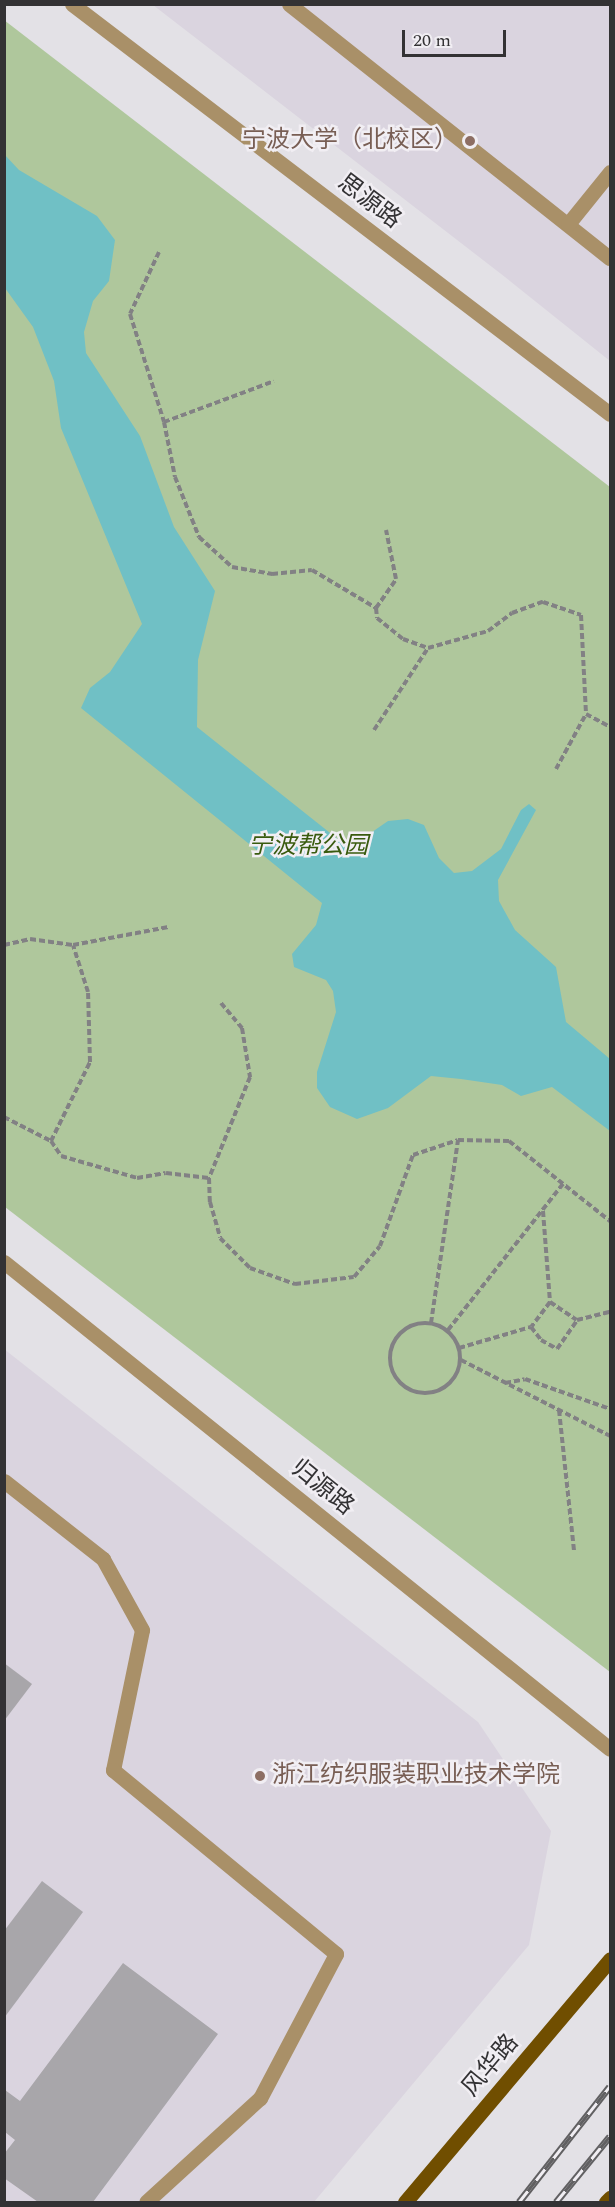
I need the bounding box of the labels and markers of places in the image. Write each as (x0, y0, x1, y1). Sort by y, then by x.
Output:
place label: 宁波大学（北校区） (242, 127, 458, 155)
marker: 宁波大学（北校区） (463, 134, 477, 148)
place label: 浙江纺织服装职业技术学院 (272, 1762, 560, 1790)
marker: 浙江纺织服装职业技术学院 (253, 1769, 267, 1783)

